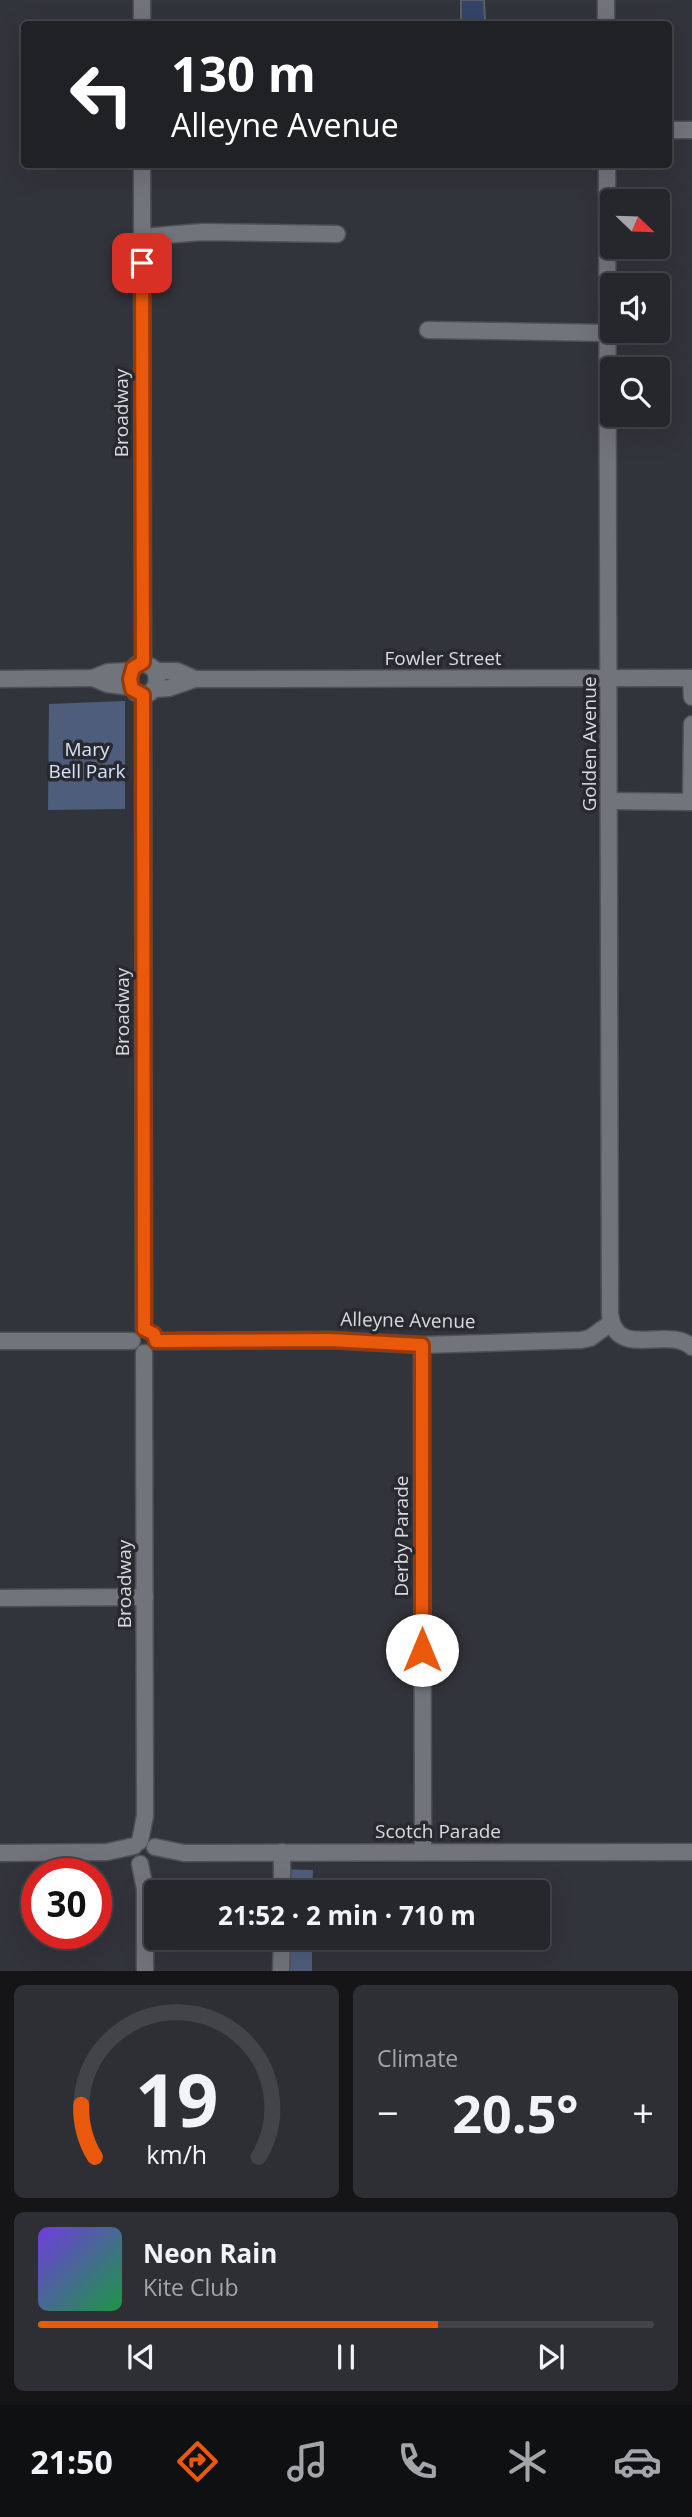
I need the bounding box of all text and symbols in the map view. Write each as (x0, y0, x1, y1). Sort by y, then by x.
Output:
text: 130 m (171, 40, 316, 106)
icon: left (56, 49, 147, 140)
text: Alleyne Avenue (171, 103, 399, 146)
north arrow (600, 189, 670, 259)
map controls (600, 189, 670, 427)
pin (112, 233, 172, 293)
icon: arrive (123, 244, 161, 282)
button: sound (600, 273, 670, 343)
button: search (600, 357, 670, 427)
street label: Broadway (108, 368, 134, 457)
street label: Fowler Street (384, 645, 502, 671)
street label: Golden Avenue (576, 676, 602, 812)
park label: Mary Bell Park (48, 736, 126, 784)
street label: Broadway (109, 967, 135, 1056)
street label: Alleyne Avenue (340, 1306, 476, 1334)
street label: Derby Parade (388, 1476, 414, 1596)
street label: Broadway (111, 1539, 137, 1628)
position arrow (385, 1613, 459, 1687)
street label: Scotch Parade (375, 1818, 501, 1844)
speed limit sign: 30 (21, 1858, 112, 1949)
text: 21:52 · 2 min · 710 m (218, 1897, 476, 1933)
text: Climate (377, 2042, 458, 2074)
text: 19 (135, 2050, 218, 2149)
text: 20.5° (452, 2077, 579, 2148)
text: − (377, 2086, 399, 2138)
text: + (632, 2086, 654, 2138)
text: km/h (146, 2137, 207, 2171)
text: Neon Rain (143, 2235, 277, 2271)
text: Kite Club (143, 2271, 238, 2303)
icon: previous (122, 2338, 160, 2376)
icon: pause (327, 2338, 365, 2376)
icon: next (532, 2338, 570, 2376)
icon: directions (173, 2437, 222, 2486)
icon: music (283, 2437, 332, 2486)
icon: phone (393, 2437, 442, 2486)
icon: climate (503, 2437, 552, 2486)
icon: car (613, 2437, 662, 2486)
text: 21:50 (30, 2440, 113, 2483)

